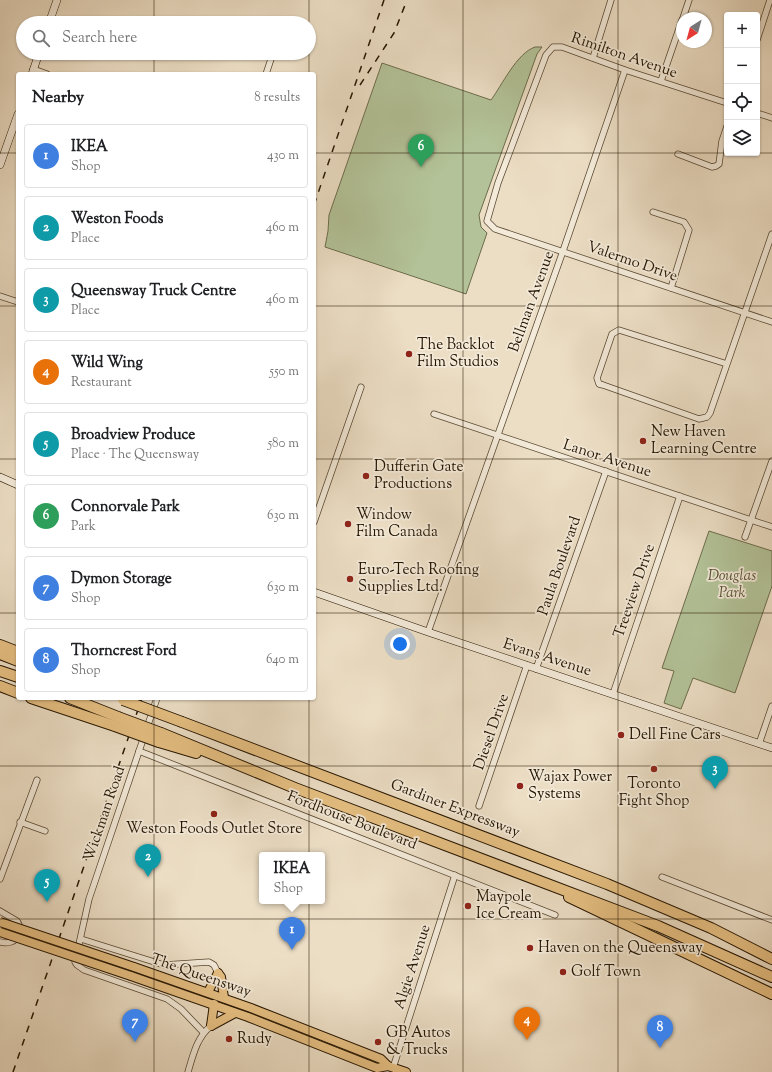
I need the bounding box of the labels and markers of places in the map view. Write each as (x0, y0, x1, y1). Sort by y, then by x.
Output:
pin: 6 (408, 134, 434, 167)
place label: The Backlot Film Studios (417, 335, 499, 373)
marker: The Backlot Film Studios (404, 349, 414, 359)
place label: New Haven Learning Centre (651, 422, 757, 460)
marker: New Haven Learning Centre (638, 436, 648, 446)
place label: Dufferin Gate Productions (374, 457, 463, 495)
marker: Dufferin Gate Productions (361, 471, 371, 481)
place label: Window Film Canada (356, 505, 438, 543)
marker: Window Film Canada (343, 519, 353, 529)
place label: Euro-Tech Roofing Supplies Ltd. (358, 560, 479, 598)
marker: Euro-Tech Roofing Supplies Ltd. (345, 574, 355, 584)
place label: Dell Fine Cars (629, 725, 721, 746)
marker: Dell Fine Cars (616, 730, 626, 740)
pin: 3 (702, 756, 728, 789)
marker: Toronto Fight Shop (649, 764, 659, 774)
place label: Wajax Power Systems (528, 767, 612, 805)
place label: Toronto Fight Shop (619, 774, 689, 812)
marker: Wajax Power Systems (515, 781, 525, 791)
marker: Weston Foods Outlet Store (209, 809, 219, 819)
place label: Weston Foods Outlet Store (126, 819, 302, 840)
pin: 2 (135, 844, 161, 877)
pin: 5 (34, 869, 60, 902)
place label: Maypole Ice Cream (476, 887, 542, 925)
marker: Maypole Ice Cream (463, 901, 473, 911)
pin: 1 (279, 917, 305, 950)
place label: Haven on the Queensway (538, 938, 703, 959)
marker: Haven on the Queensway (525, 943, 535, 953)
place label: Golf Town (571, 962, 641, 983)
marker: Golf Town (558, 967, 568, 977)
pin: 4 (514, 1007, 540, 1040)
pin: 7 (122, 1009, 148, 1042)
pin: 8 (647, 1015, 673, 1048)
place label: GB Autos & Trucks (386, 1023, 451, 1061)
place label: Rudy (237, 1029, 272, 1050)
marker: Rudy (224, 1034, 234, 1044)
marker: GB Autos & Trucks (373, 1037, 383, 1047)

